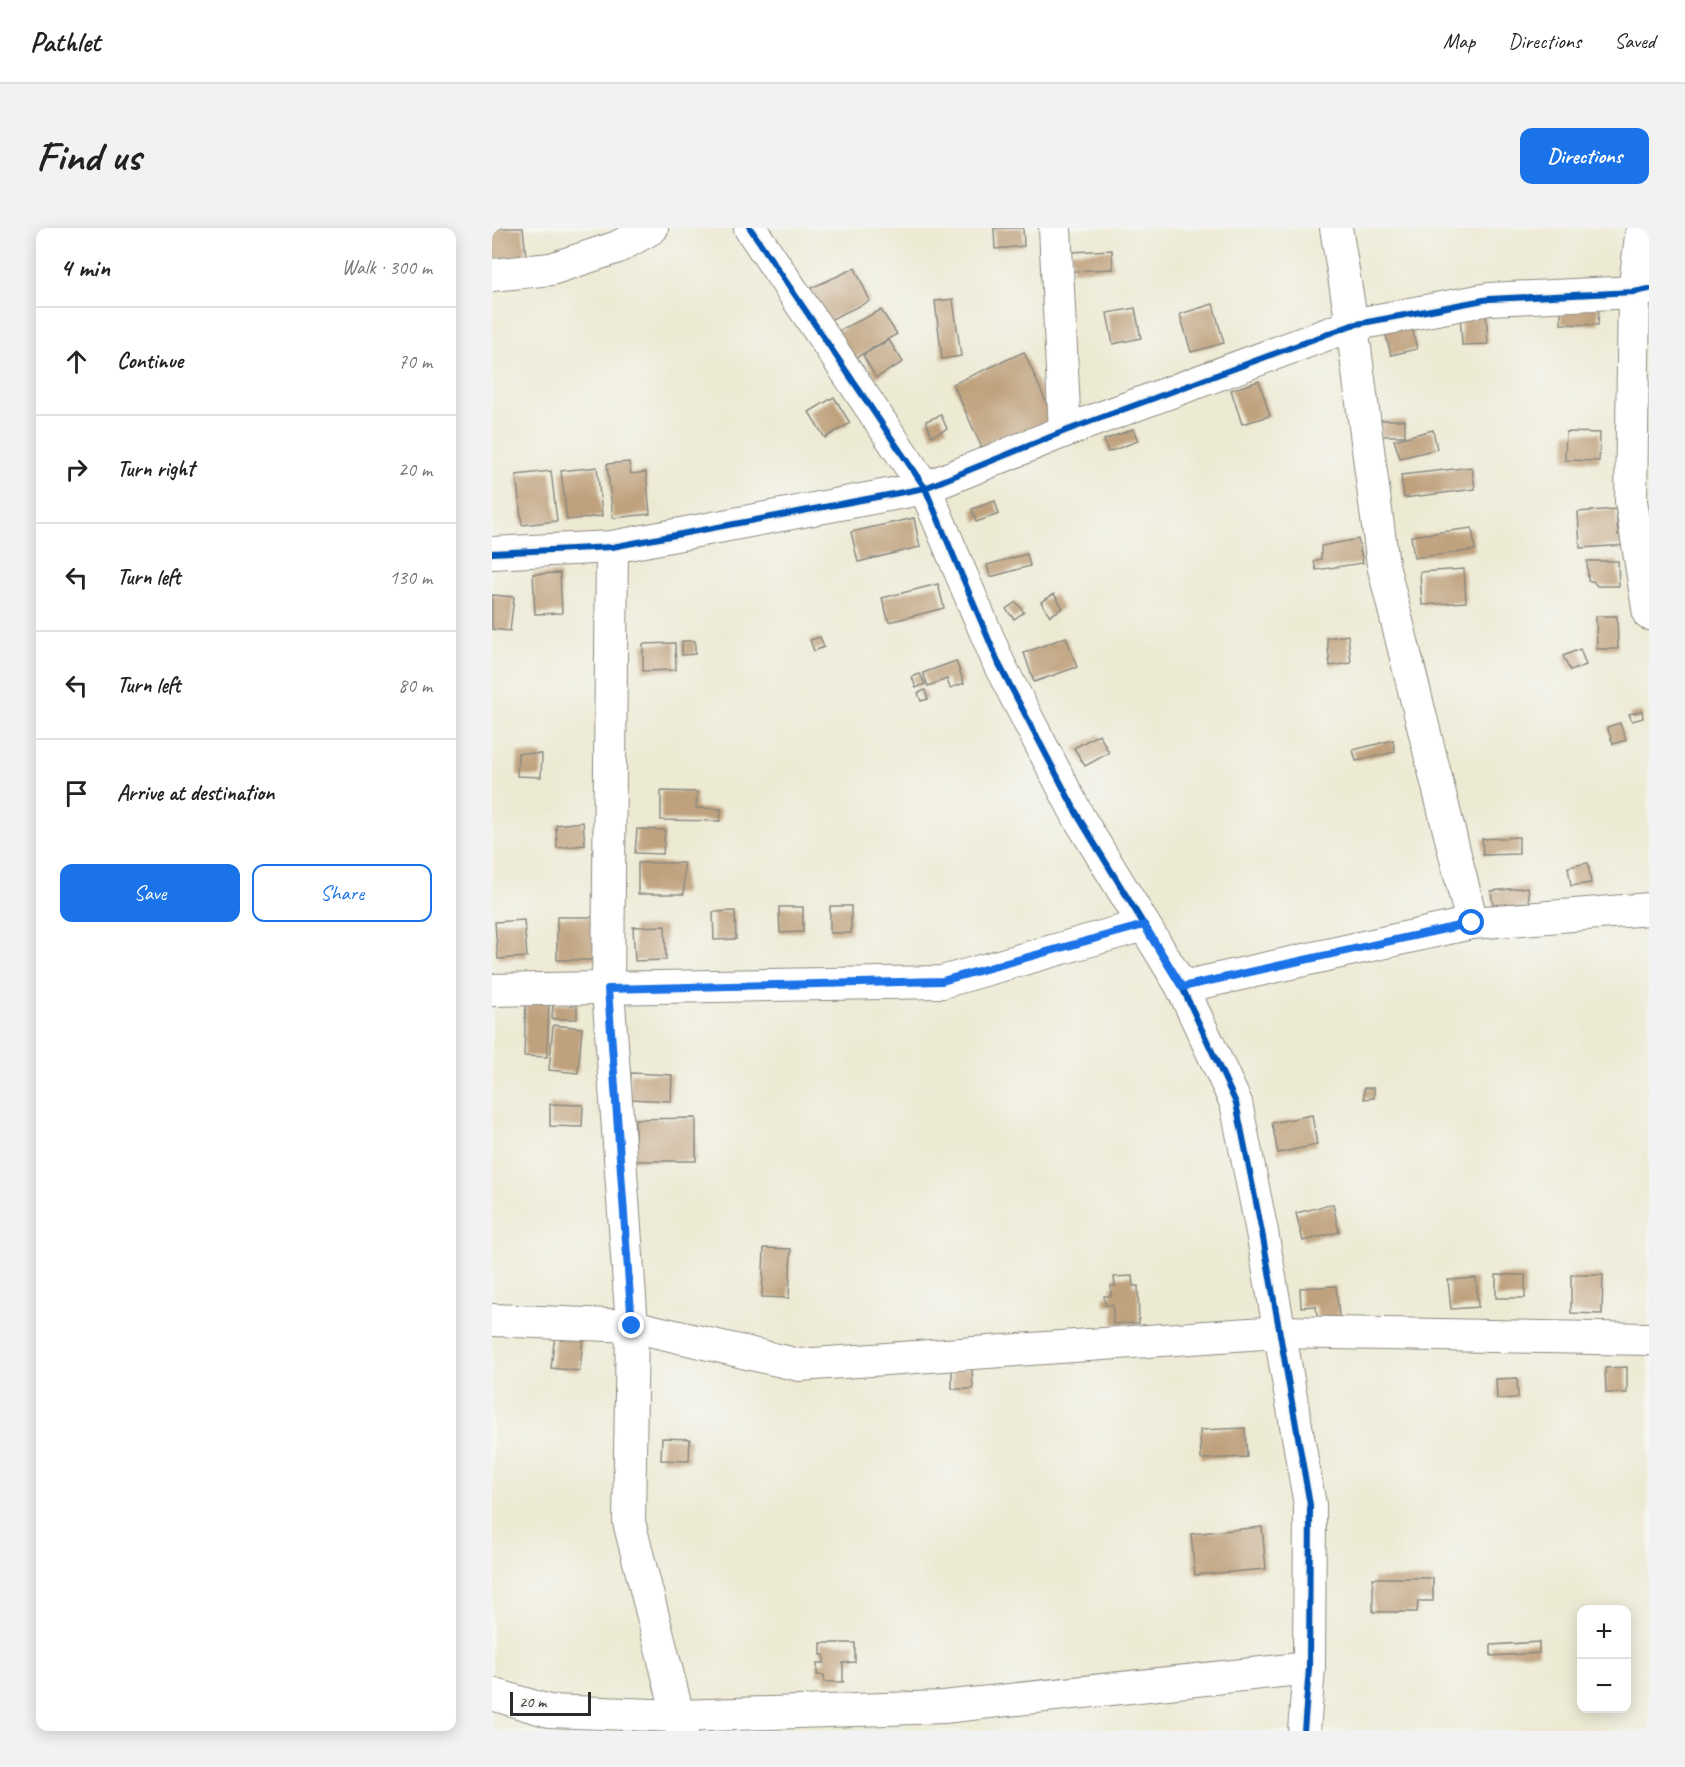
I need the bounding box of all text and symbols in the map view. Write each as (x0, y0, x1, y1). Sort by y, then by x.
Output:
text: Pathlet (30, 24, 100, 59)
text: Map (1443, 28, 1475, 54)
text: Directions (1508, 28, 1581, 54)
text: Saved (1614, 28, 1655, 54)
button: Directions (1520, 128, 1649, 184)
text: Find us (36, 130, 141, 183)
text: 4 min (60, 251, 110, 284)
text: Walk · 300 m (342, 255, 432, 280)
icon: ahead (60, 345, 93, 378)
text: Continue (117, 347, 183, 375)
text: 70 m (398, 349, 432, 374)
icon: right (60, 453, 93, 486)
text: Turn right (117, 455, 194, 483)
text: 20 m (398, 457, 432, 482)
icon: left (60, 561, 93, 594)
text: Turn left (117, 563, 181, 591)
text: 130 m (389, 565, 432, 590)
icon: left (60, 669, 93, 702)
text: Turn left (117, 671, 181, 699)
text: 80 m (398, 673, 432, 698)
icon: arrive (60, 777, 93, 810)
text: Arrive at destination (117, 779, 274, 807)
button: Save (60, 864, 240, 922)
button: Share (252, 864, 432, 922)
route start (1458, 909, 1484, 935)
route end (618, 1312, 644, 1338)
map controls (1577, 1605, 1631, 1713)
button: + (1577, 1605, 1631, 1659)
button: − (1577, 1659, 1631, 1713)
scale bar (510, 1689, 591, 1716)
text: 20 m (519, 1692, 546, 1712)

